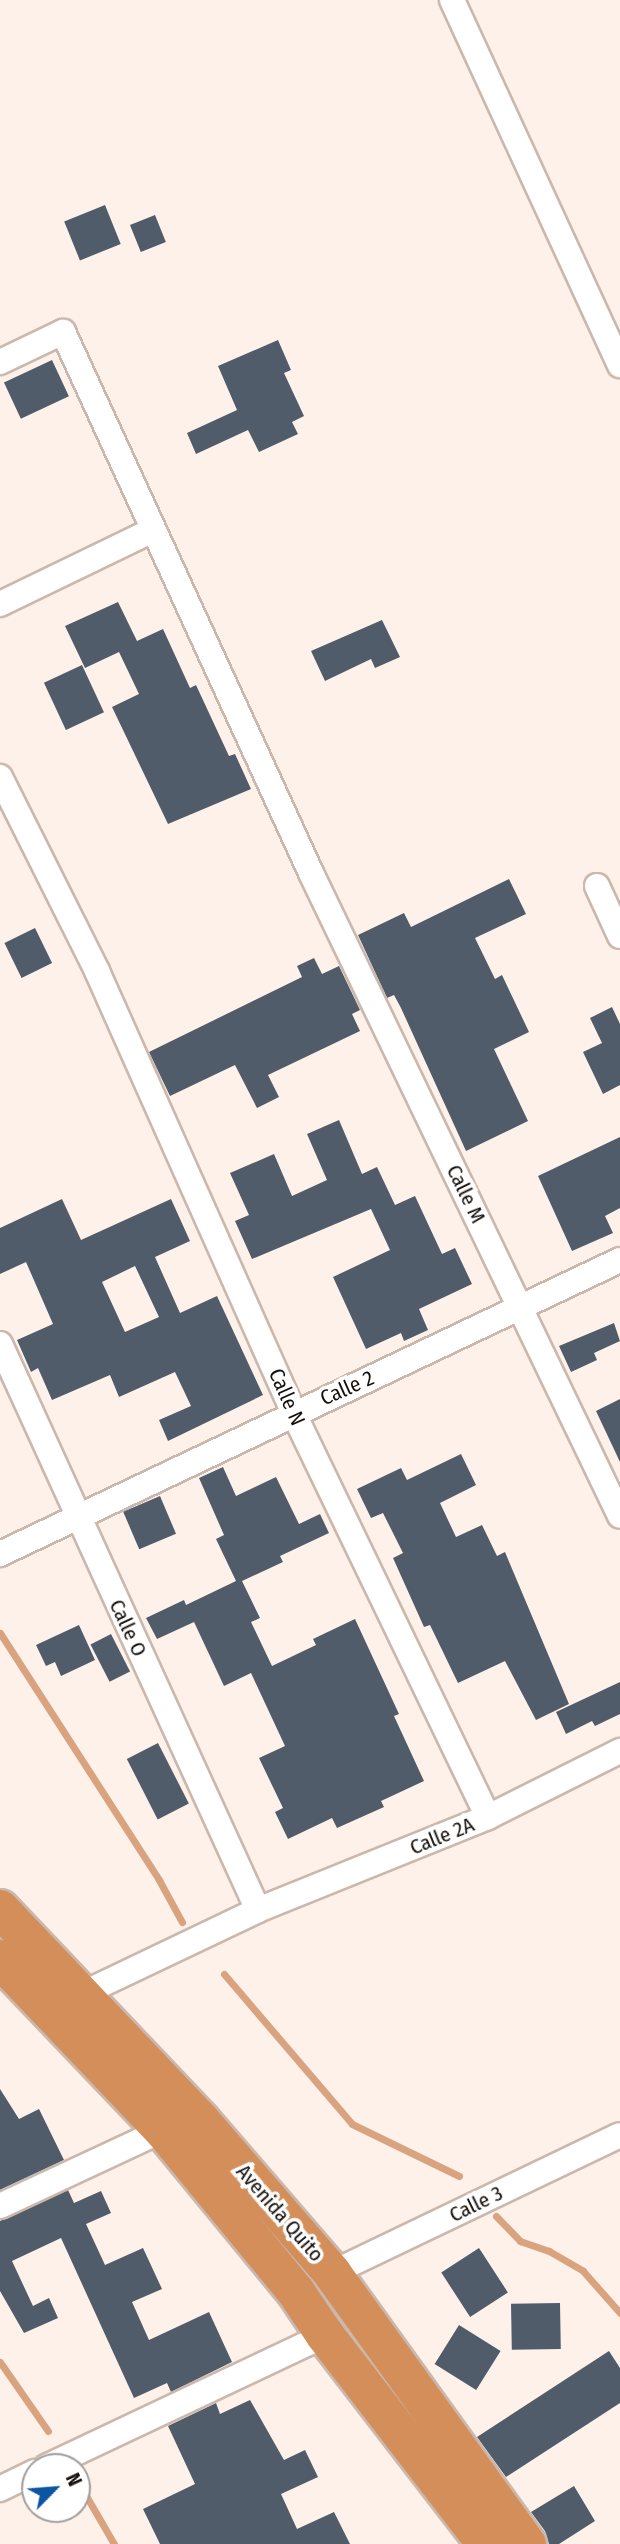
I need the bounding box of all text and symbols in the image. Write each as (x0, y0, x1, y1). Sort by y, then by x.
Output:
street label: Calle M (441, 1161, 491, 1227)
street label: Calle N (263, 1365, 311, 1429)
street label: Calle 2 (316, 1365, 378, 1411)
street label: Calle O (104, 1595, 152, 1661)
street label: Calle 2A (406, 1812, 478, 1860)
street label: Avenida Quito (231, 2159, 329, 2267)
street label: Calle 3 (445, 2180, 507, 2228)
north arrow (21, 2453, 91, 2523)
text: N (61, 2470, 86, 2490)

